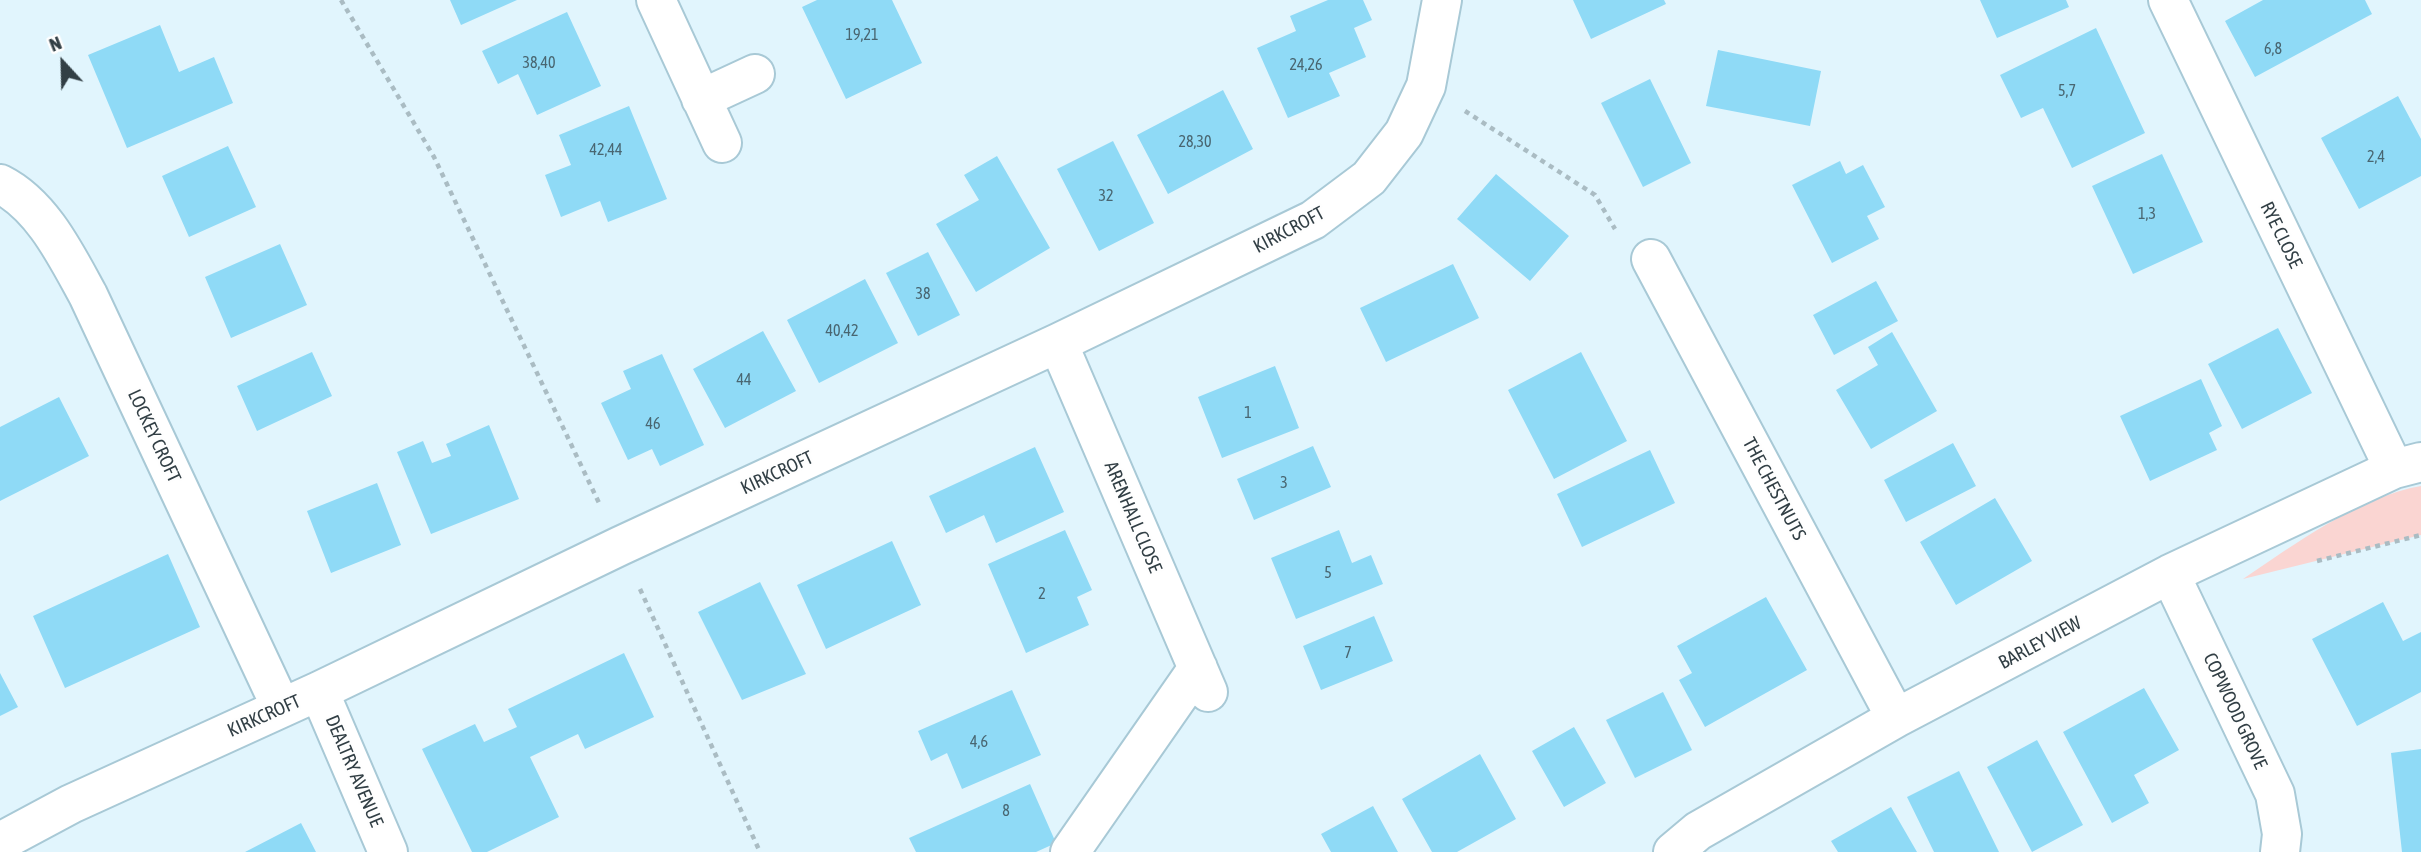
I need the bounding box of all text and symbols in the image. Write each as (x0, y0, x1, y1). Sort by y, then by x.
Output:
house number: 19,21 (846, 25, 878, 45)
north arrow (28, 28, 98, 98)
text: N (46, 31, 64, 56)
house number: 6,8 (2264, 39, 2282, 59)
house number: 38,40 (523, 53, 555, 73)
house number: 24,26 (1290, 55, 1322, 75)
house number: 5,7 (2058, 81, 2076, 101)
house number: 28,30 (1179, 132, 1211, 152)
house number: 42,44 (590, 140, 622, 160)
house number: 2,4 (2367, 147, 2385, 167)
house number: 32 (1098, 186, 1114, 206)
street label: RYE CLOSE (2255, 198, 2307, 272)
street label: KIRKCROFT (1250, 202, 1328, 258)
house number: 1,3 (2138, 204, 2156, 224)
house number: 38 (915, 284, 931, 304)
house number: 40,42 (826, 321, 858, 341)
house number: 44 (736, 370, 752, 390)
street label: LOCKEY CROFT (123, 386, 185, 486)
house number: 1 (1244, 403, 1252, 423)
house number: 46 (645, 414, 661, 434)
street label: THE CHESTNUTS (1737, 434, 1811, 544)
street label: KIRKCROFT (737, 446, 817, 500)
street label: ARENHALL CLOSE (1099, 458, 1167, 576)
house number: 3 (1280, 473, 1288, 493)
house number: 5 (1324, 563, 1332, 583)
house number: 2 (1038, 584, 1046, 604)
street label: BARLEY VIEW (1995, 612, 2085, 674)
house number: 7 (1344, 643, 1352, 663)
street label: COPWOOD GROVE (2198, 649, 2272, 773)
street label: KIRKCROFT (224, 690, 304, 742)
street label: DEALTRY AVENUE (320, 712, 388, 830)
house number: 4,6 (970, 732, 988, 752)
house number: 8 (1002, 801, 1010, 821)

